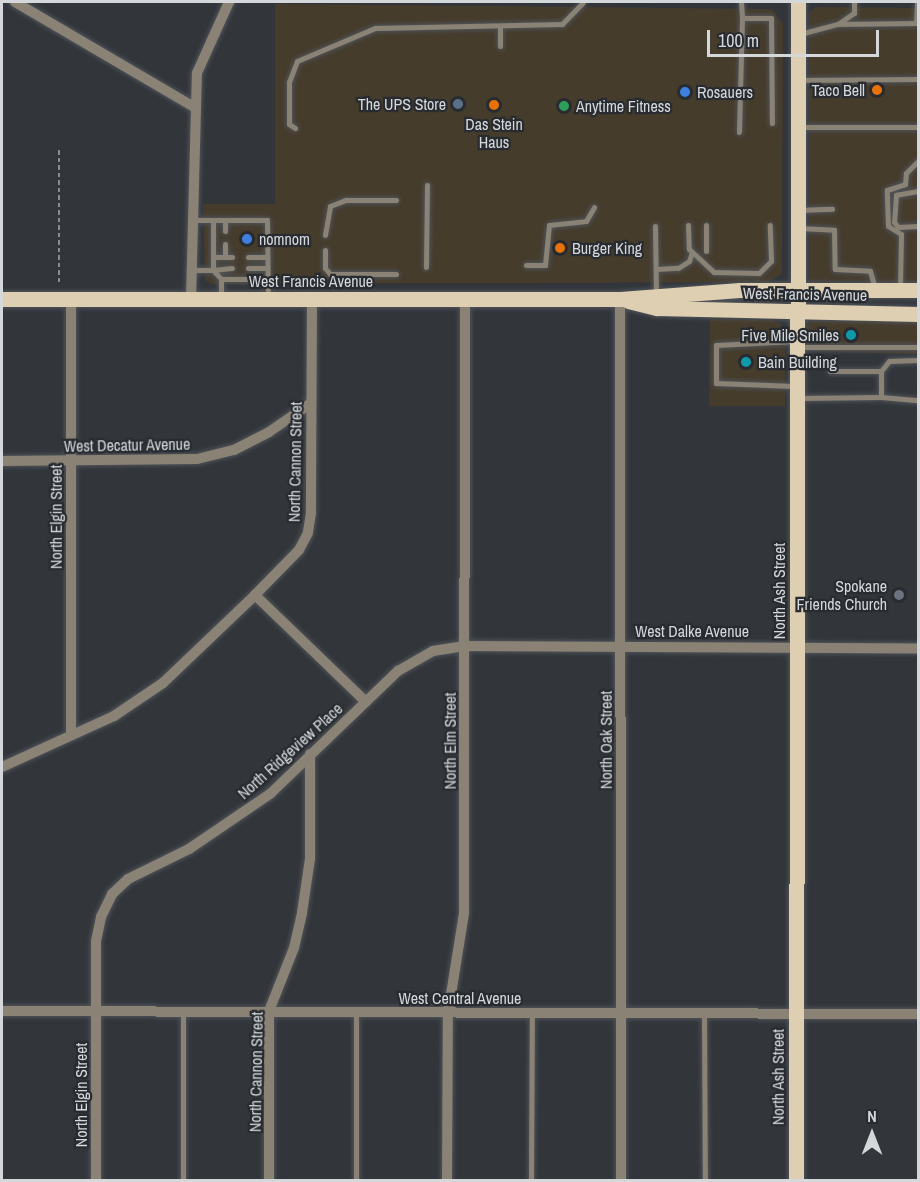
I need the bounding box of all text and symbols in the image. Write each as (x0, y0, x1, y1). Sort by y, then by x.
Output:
scale bar (710, 18, 882, 56)
text: 100 m (718, 28, 759, 53)
place label: Taco Bell (812, 80, 865, 100)
place label: Rosauers (697, 82, 753, 102)
marker: Taco Bell (870, 83, 884, 97)
marker: Rosauers (678, 85, 692, 99)
place label: The UPS Store (358, 94, 446, 114)
place label: Anytime Fitness (576, 96, 671, 116)
marker: The UPS Store (451, 97, 465, 111)
marker: Das Stein Haus (487, 98, 501, 112)
marker: Anytime Fitness (557, 99, 571, 113)
place label: Das Stein Haus (465, 114, 523, 152)
place label: nomnom (259, 229, 310, 249)
marker: nomnom (240, 232, 254, 246)
place label: Burger King (572, 238, 642, 258)
marker: Burger King (553, 241, 567, 255)
street label: West Francis Avenue (249, 271, 373, 291)
street label: West Francis Avenue (742, 283, 868, 305)
place label: Five Mile Smiles (741, 325, 839, 345)
marker: Five Mile Smiles (844, 328, 858, 342)
place label: Bain Building (758, 352, 837, 372)
marker: Bain Building (739, 355, 753, 369)
street label: North Cannon Street (284, 402, 306, 522)
street label: West Decatur Avenue (63, 434, 191, 456)
street label: North Elgin Street (46, 465, 66, 569)
street label: North Ash Street (769, 543, 789, 639)
place label: Spokane Friends Church (797, 576, 887, 614)
marker: Spokane Friends Church (892, 588, 906, 602)
street label: West Dalke Avenue (635, 621, 749, 641)
street label: North Oak Street (596, 691, 616, 789)
street label: North Elm Street (440, 693, 460, 789)
street label: North Ridgeview Place (234, 699, 346, 803)
street label: West Central Avenue (398, 988, 522, 1008)
street label: North Cannon Street (245, 1012, 267, 1132)
street label: North Ash Street (768, 1029, 788, 1125)
street label: North Elgin Street (71, 1043, 91, 1147)
north arrow (842, 1104, 902, 1164)
text: N (867, 1105, 877, 1127)

